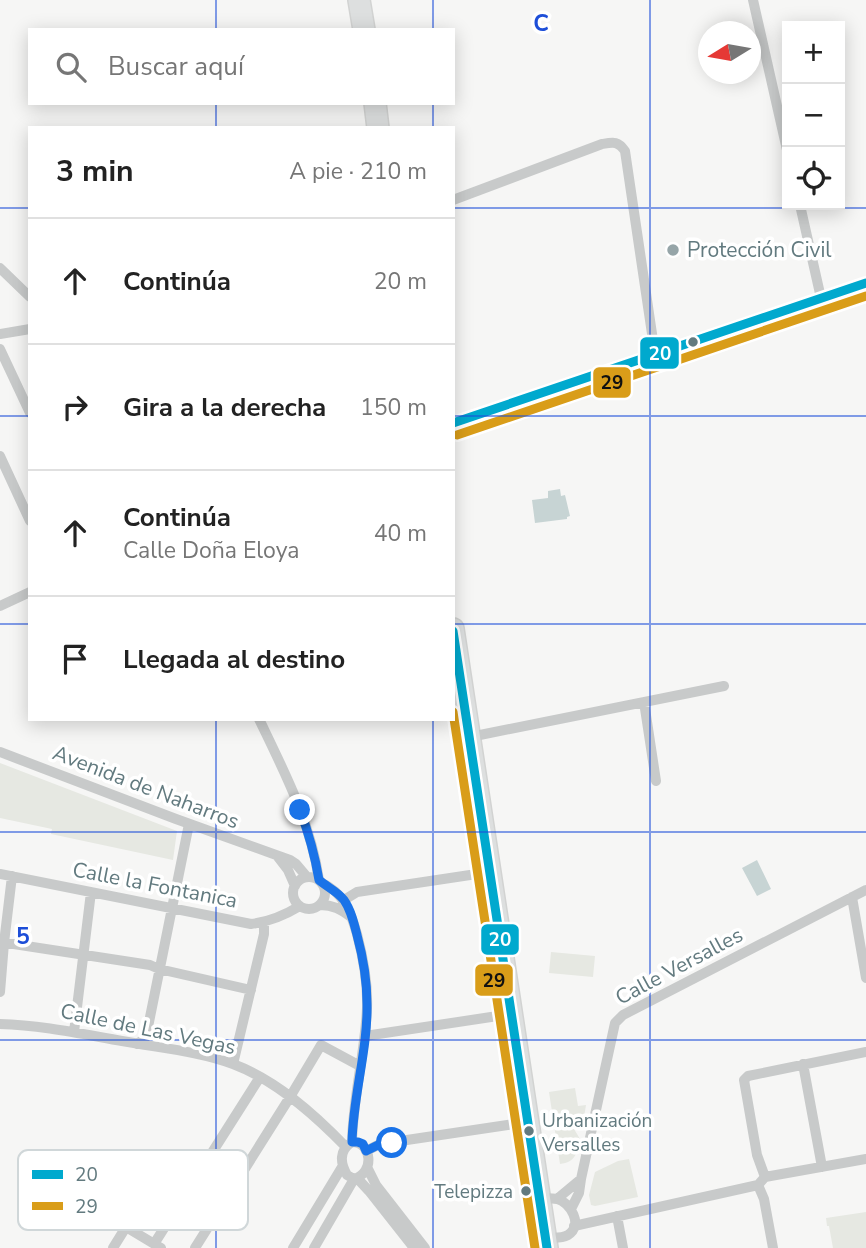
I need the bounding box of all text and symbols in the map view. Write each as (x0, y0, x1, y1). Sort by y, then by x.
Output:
text: C (533, 8, 549, 39)
north arrow (698, 21, 761, 84)
map controls (782, 21, 845, 210)
button: + (782, 21, 845, 84)
search box (28, 28, 455, 105)
icon: search (52, 48, 90, 86)
text: Buscar aquí (108, 49, 244, 84)
button: − (782, 84, 845, 147)
button: locate (782, 147, 845, 210)
text: 3 min (56, 151, 134, 192)
text: A pie · 210 m (289, 156, 427, 187)
place label: Protección Civil (687, 236, 832, 264)
marker: Protección Civil (665, 242, 681, 258)
icon: ahead (56, 262, 94, 300)
text: Continúa (123, 264, 231, 299)
text: 20 m (374, 266, 427, 297)
unlabelled marker (686, 335, 700, 349)
line badge: 20 (639, 336, 680, 370)
text: 20 (649, 341, 671, 367)
line badge: 29 (592, 366, 632, 399)
text: 29 (601, 370, 623, 396)
icon: right (56, 388, 94, 426)
text: Gira a la derecha (123, 390, 326, 425)
text: 150 m (360, 392, 427, 423)
text: Continúa (123, 500, 231, 535)
icon: ahead (56, 514, 94, 552)
text: 40 m (374, 518, 427, 549)
text: Calle Doña Eloya (123, 535, 299, 566)
icon: arrive (56, 640, 94, 678)
text: Llegada al destino (123, 642, 345, 677)
street label: Avenida de Naharros (49, 739, 243, 835)
route end (284, 794, 315, 825)
street label: Calle la Fontanica (70, 855, 240, 915)
text: 5 (16, 921, 30, 952)
street label: Calle Versalles (610, 921, 748, 1011)
line badge: 20 (480, 923, 520, 956)
text: 20 (489, 927, 511, 953)
line badge: 29 (474, 963, 514, 997)
text: 29 (483, 968, 505, 994)
street label: Calle de Las Vegas (58, 997, 238, 1061)
place label: Urbanización Versalles (541, 1108, 652, 1158)
marker: Urbanización Versalles (522, 1124, 536, 1138)
route start (376, 1127, 407, 1158)
legend (18, 1150, 248, 1230)
text: 20 (75, 1162, 98, 1188)
place label: Telepizza (434, 1179, 513, 1205)
marker: Telepizza (519, 1184, 533, 1198)
text: 29 (75, 1194, 98, 1220)

